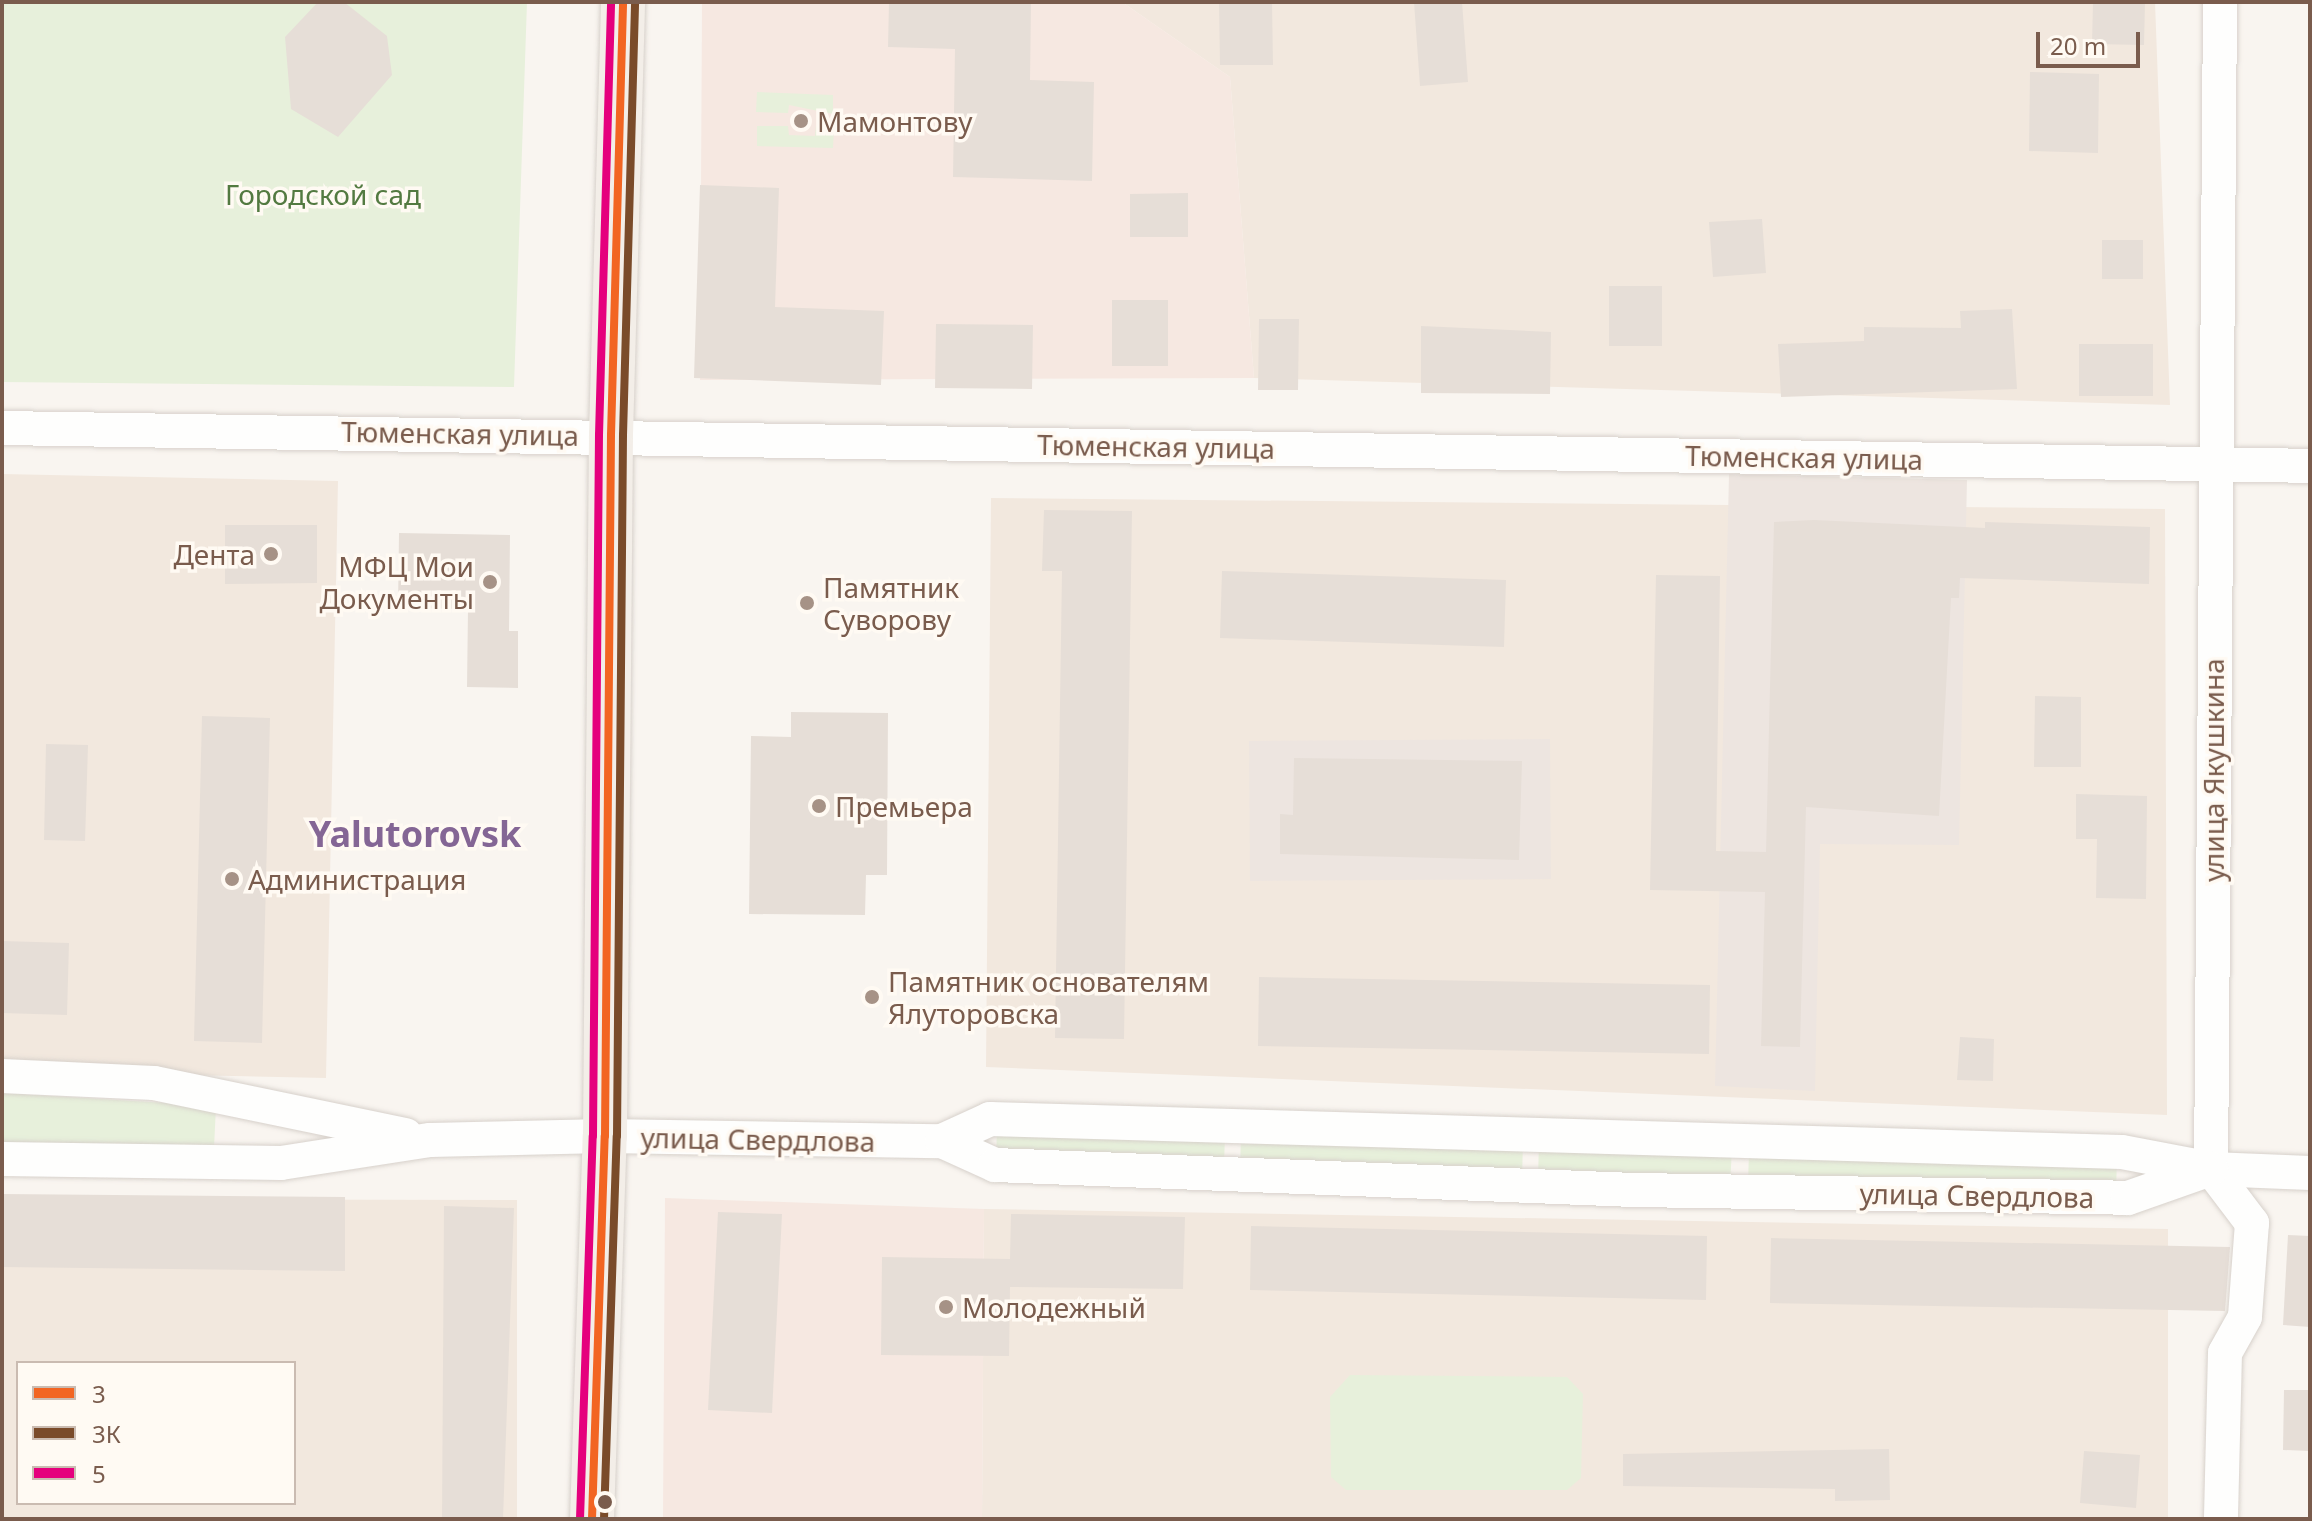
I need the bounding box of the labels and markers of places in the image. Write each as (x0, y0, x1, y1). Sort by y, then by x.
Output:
place label: Мамонтову (817, 104, 972, 138)
marker: Мамонтову (792, 112, 810, 130)
place label: Дента (173, 537, 255, 571)
marker: Дента (262, 545, 280, 563)
place label: МФЦ Мои Документы (319, 549, 474, 615)
place label: Памятник Суворову (823, 570, 959, 636)
marker: МФЦ Мои Документы (481, 573, 499, 591)
marker: Памятник Суворову (798, 594, 816, 612)
place label: Премьера (835, 789, 973, 823)
marker: Премьера (810, 797, 828, 815)
place label: Администрация (248, 862, 466, 896)
marker: Администрация (223, 870, 241, 888)
place label: Памятник основателям Ялуторовска (888, 964, 1209, 1030)
marker: Памятник основателям Ялуторовска (863, 988, 881, 1006)
place label: Молодежный (962, 1290, 1146, 1324)
marker: Молодежный (937, 1298, 955, 1316)
unlabelled marker (597, 1494, 613, 1510)

